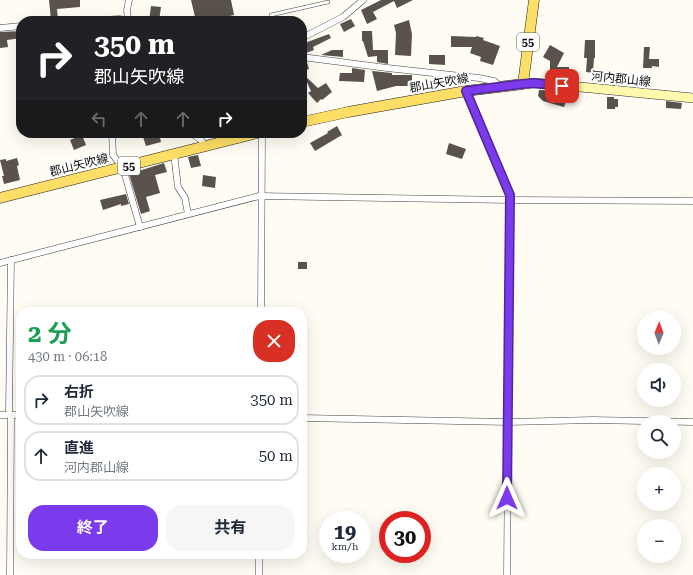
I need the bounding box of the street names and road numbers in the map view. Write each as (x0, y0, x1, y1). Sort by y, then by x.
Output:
road number: 55 (517, 33, 539, 51)
street label: 河内郡山線 (590, 69, 652, 89)
street label: 郡山矢吹線 (408, 71, 470, 95)
street label: 郡山矢吹線 (48, 151, 110, 179)
road number: 55 (118, 157, 140, 175)

